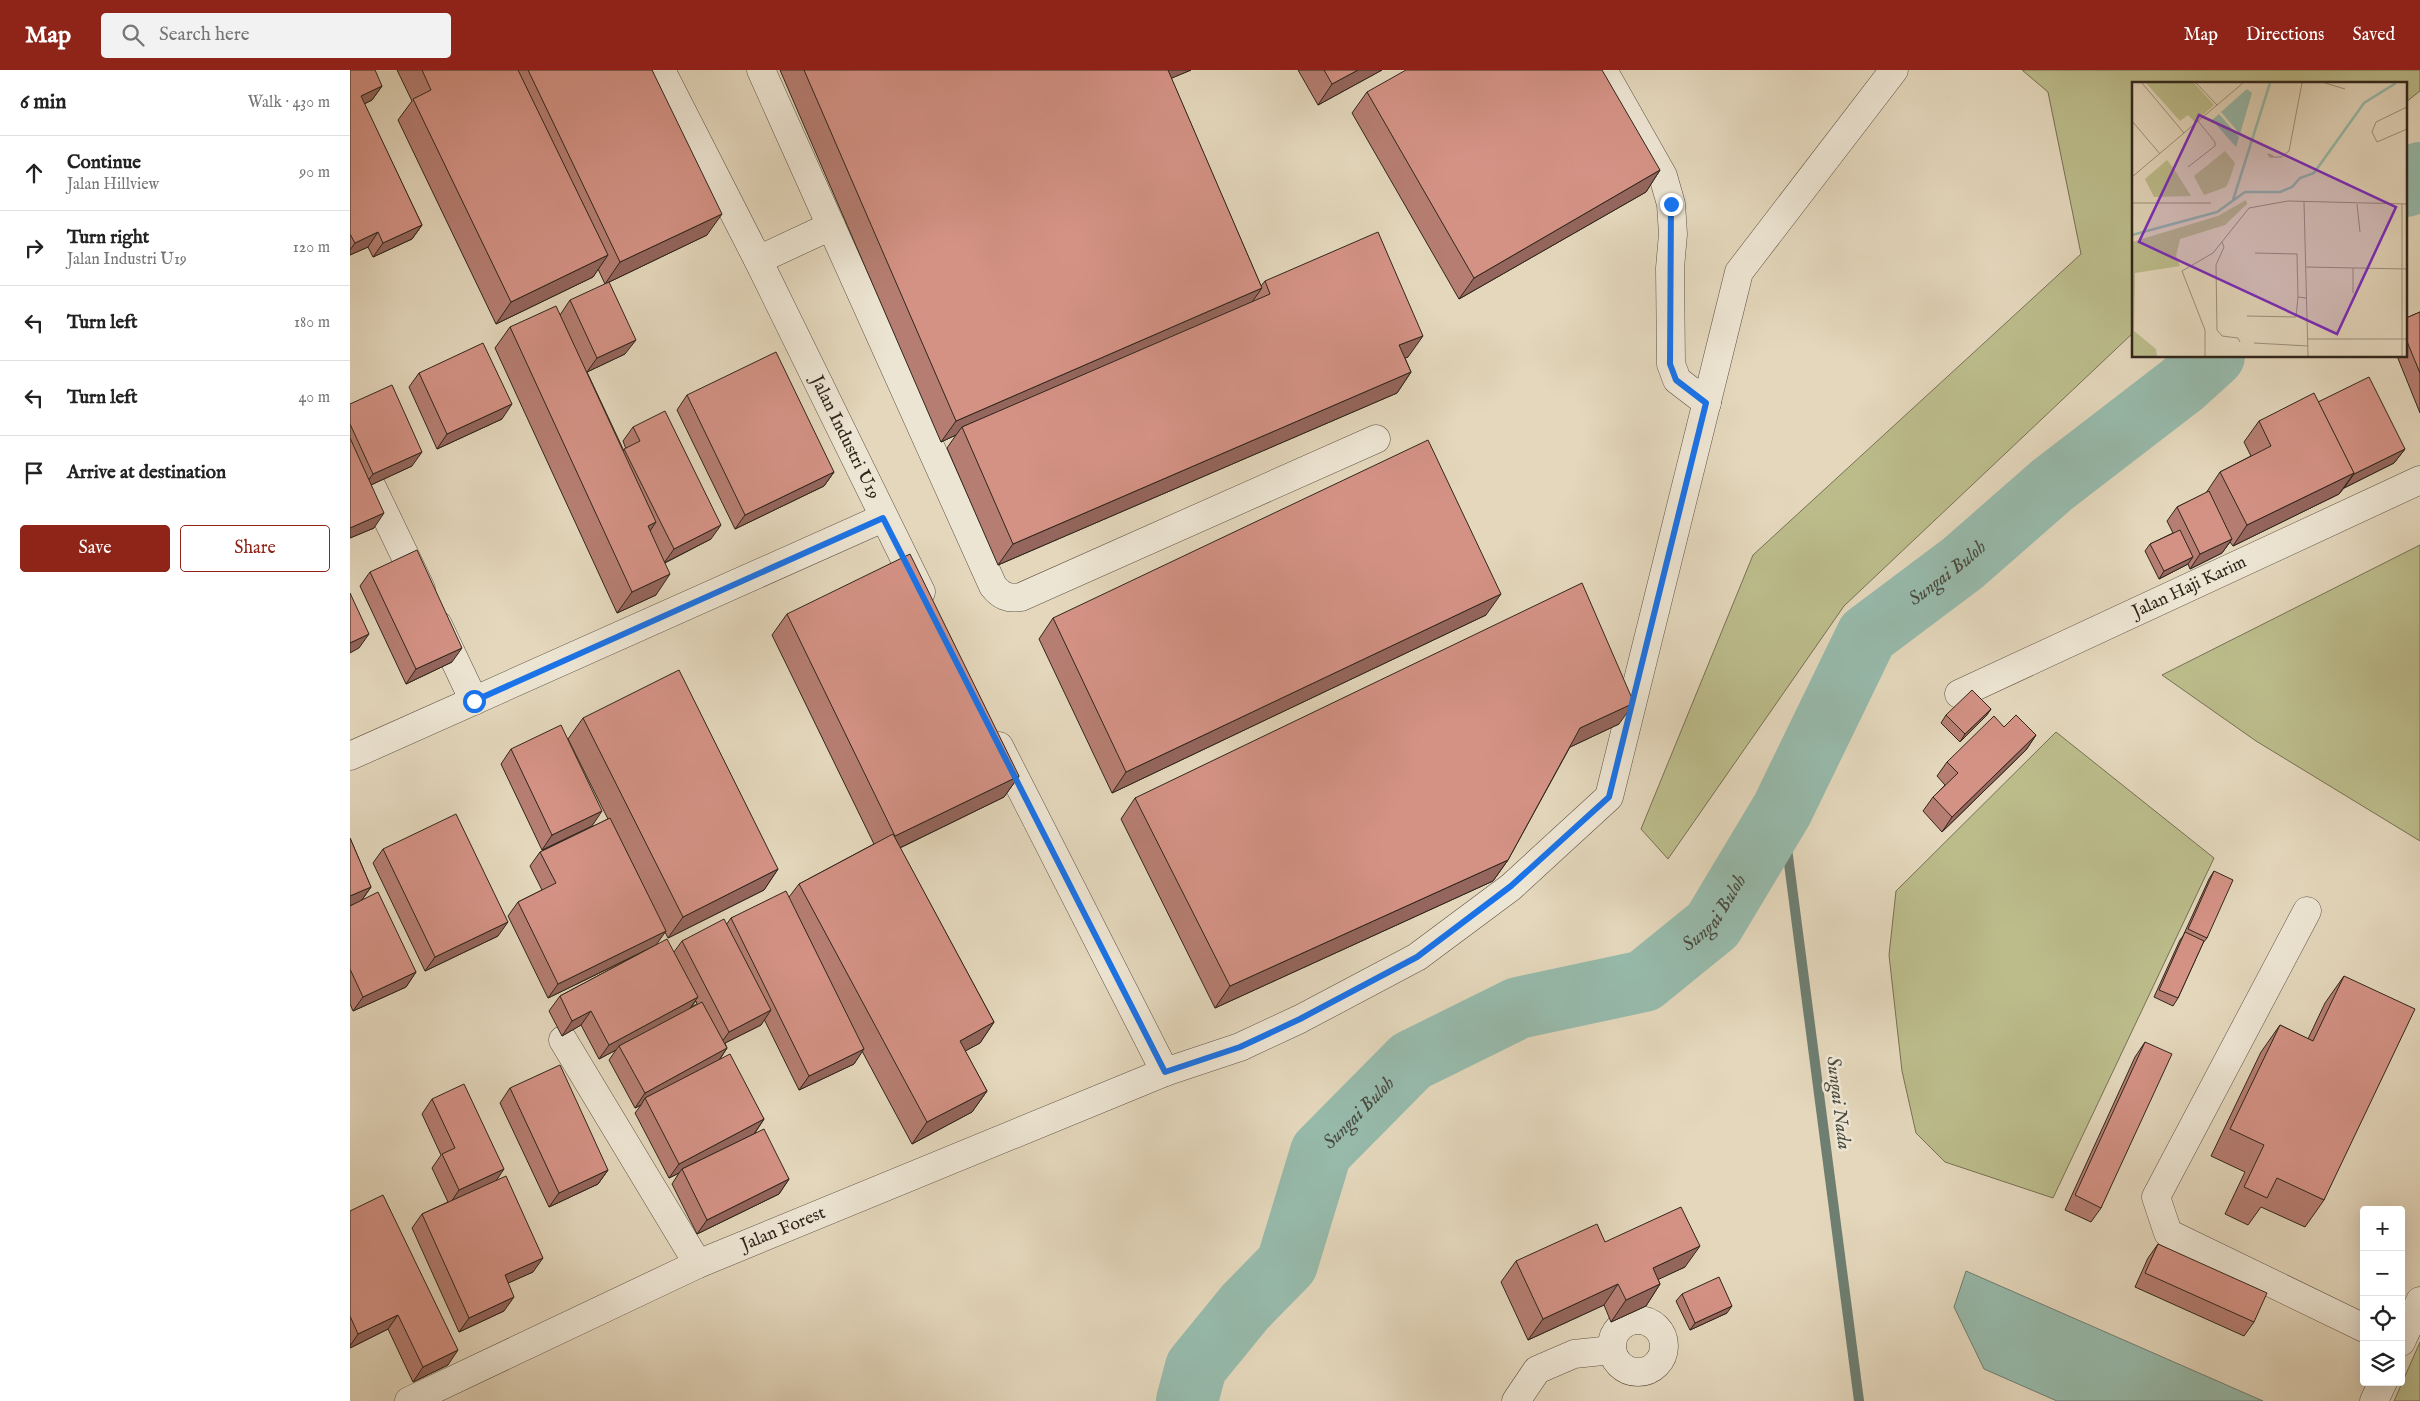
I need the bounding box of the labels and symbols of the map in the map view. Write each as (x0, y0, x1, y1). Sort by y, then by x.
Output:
inset map (2132, 82, 2408, 358)
route end (1660, 193, 1683, 216)
street label: Jalan Industri U19 (804, 370, 885, 503)
water label: Sungai Buloh (1904, 536, 1992, 611)
street label: Jalan Haji Karim (2127, 551, 2250, 624)
route start (463, 690, 486, 713)
water label: Sungai Buloh (1677, 871, 1752, 957)
water label: Sungai Nada (1820, 1055, 1856, 1151)
water label: Sungai Buloh (1318, 1072, 1400, 1155)
street label: Jalan Forest (736, 1201, 829, 1257)

